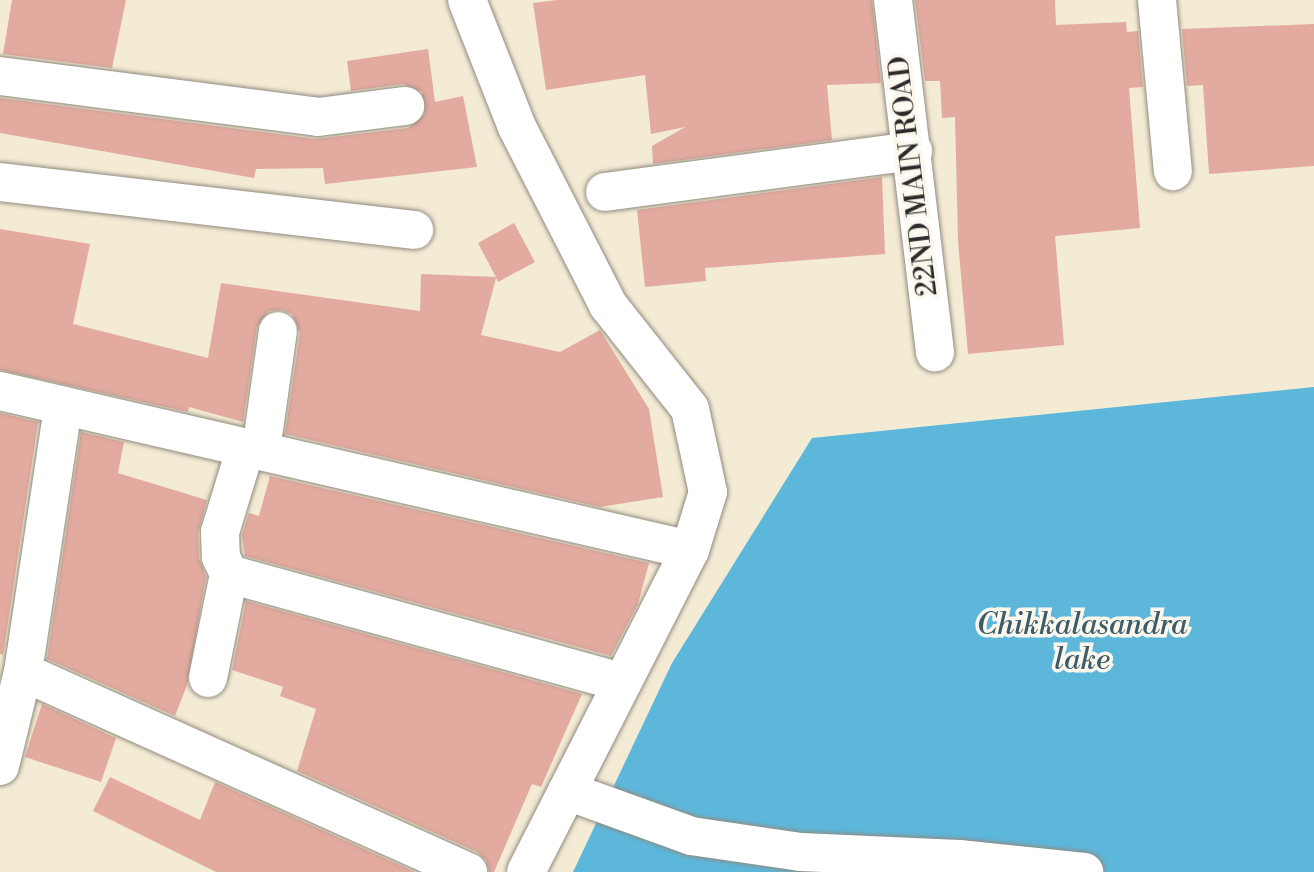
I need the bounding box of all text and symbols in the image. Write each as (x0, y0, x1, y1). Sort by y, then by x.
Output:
street label: 22ND MAIN ROAD (883, 54, 945, 298)
water label: Chikkalasandra lake (977, 607, 1187, 678)

